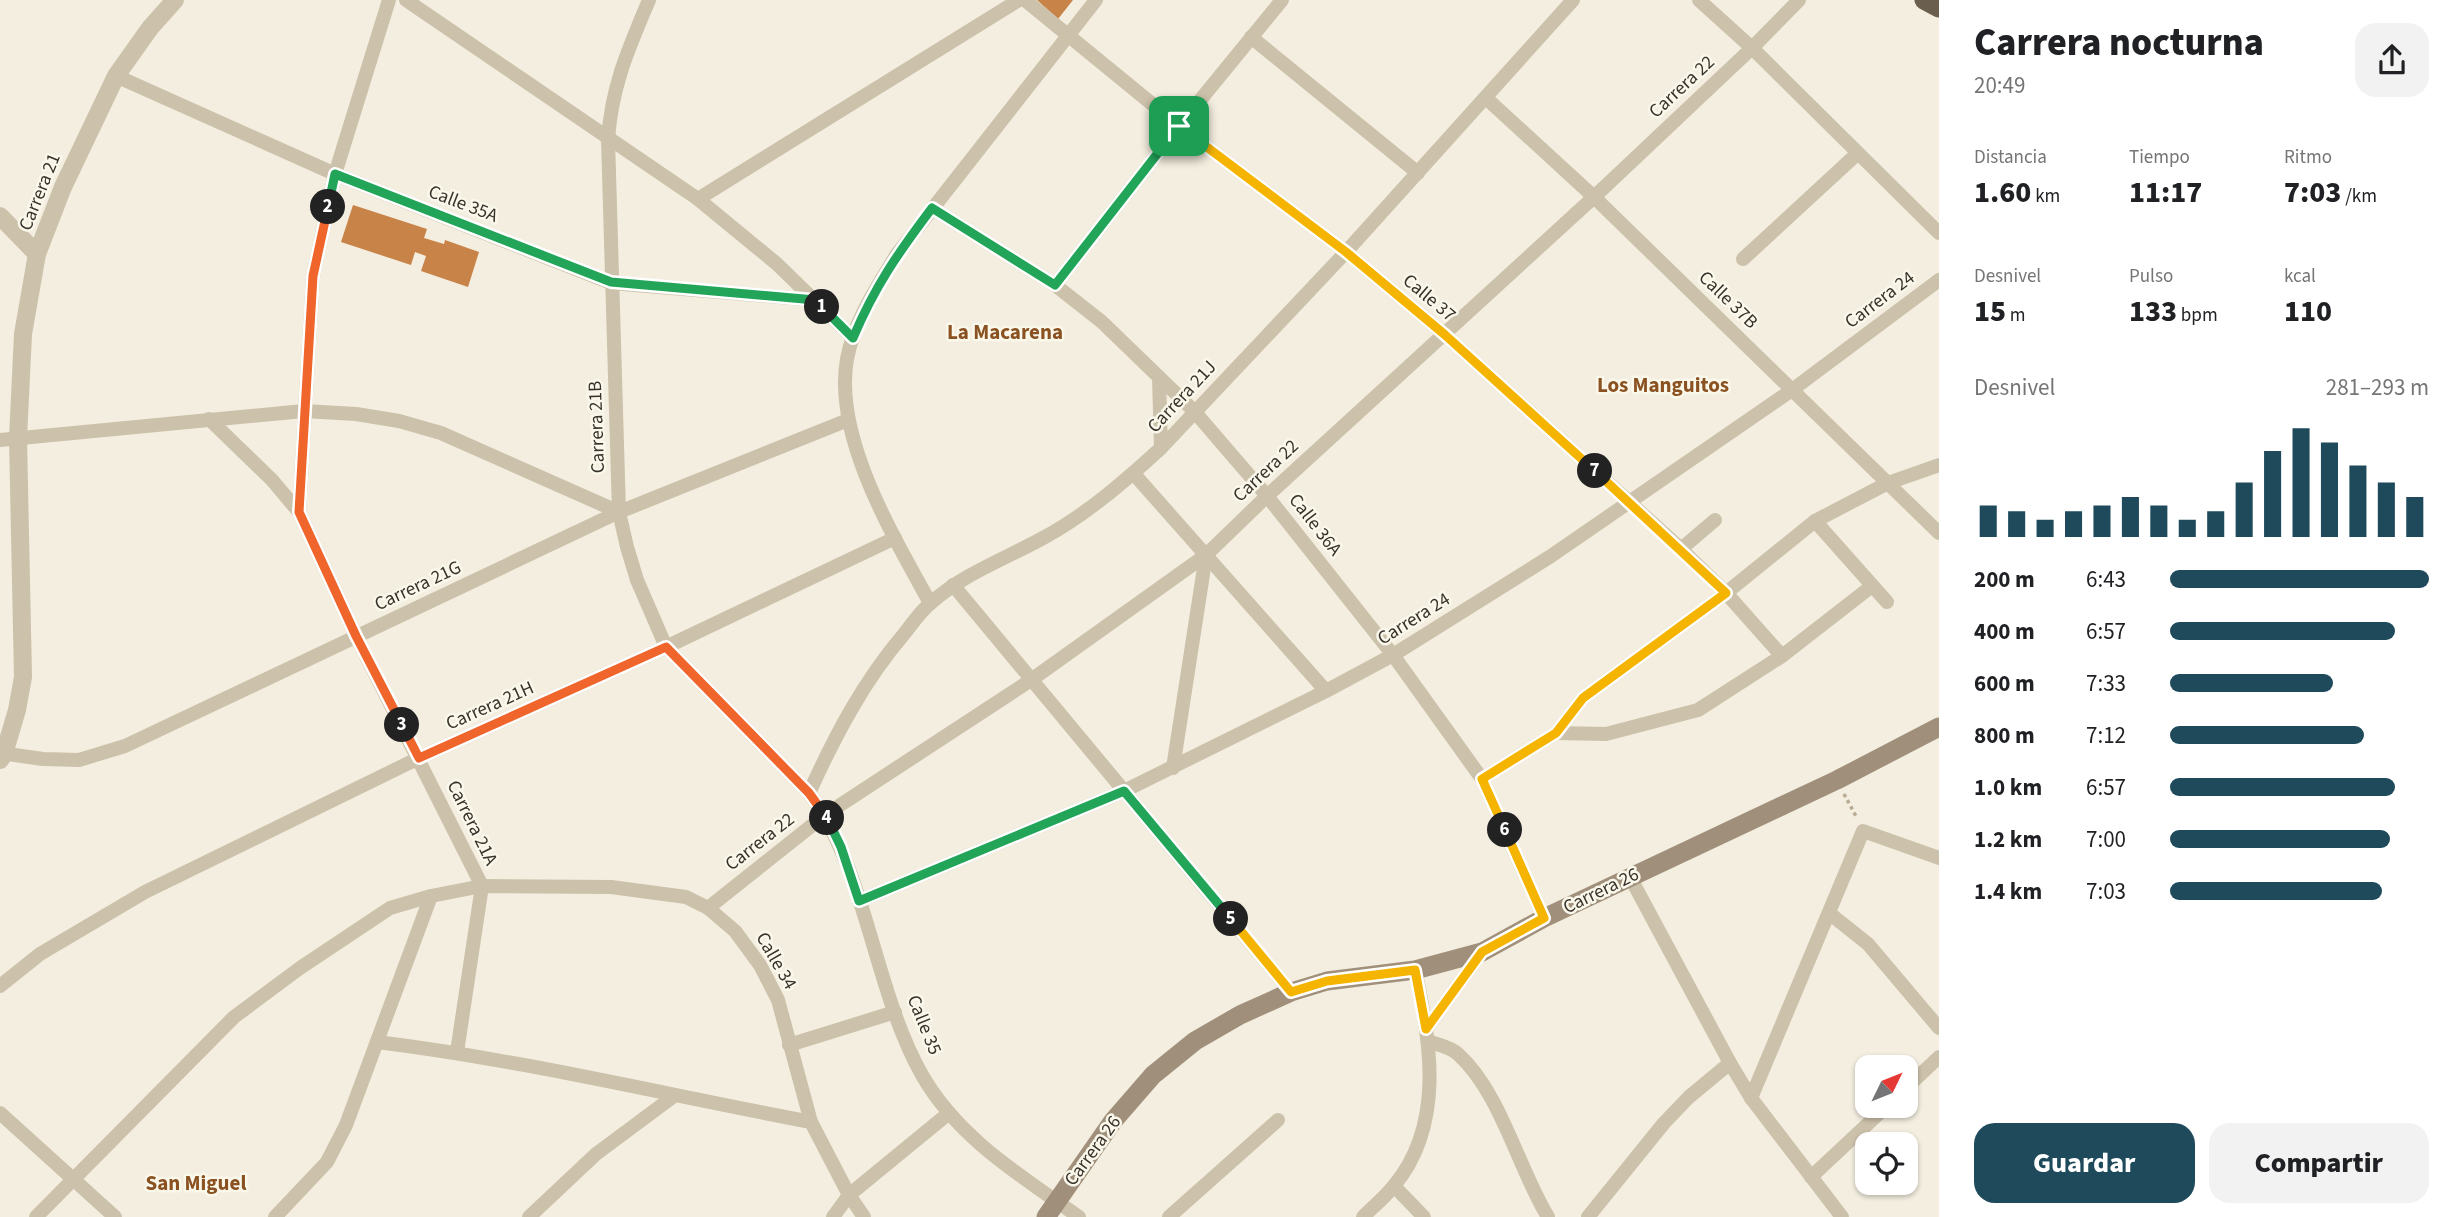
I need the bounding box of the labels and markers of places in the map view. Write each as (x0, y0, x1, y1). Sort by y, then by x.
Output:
pin (1149, 96, 1209, 156)
pin: 2 (310, 190, 346, 224)
pin: 1 (804, 290, 840, 324)
pin: 7 (1578, 454, 1612, 489)
pin: 3 (384, 708, 420, 742)
pin: 4 (810, 800, 844, 836)
pin: 6 (1488, 812, 1522, 848)
pin: 5 (1214, 902, 1248, 936)

